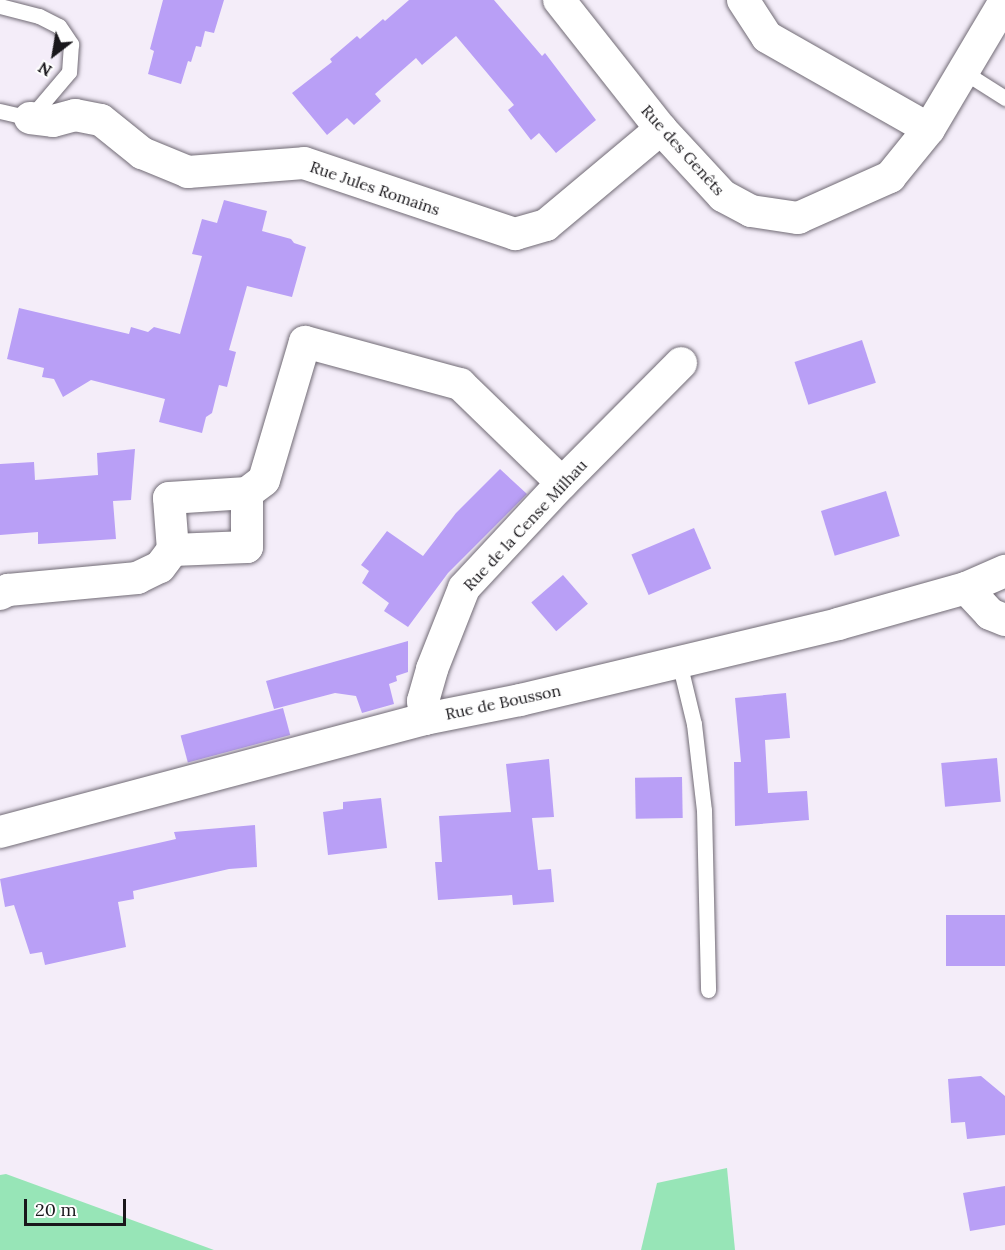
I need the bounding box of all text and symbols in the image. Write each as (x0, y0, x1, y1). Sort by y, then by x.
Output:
north arrow (24, 24, 84, 84)
text: N (34, 58, 55, 81)
street label: Rue des Genêts (637, 101, 729, 199)
street label: Rue Jules Romains (308, 157, 442, 219)
street label: Rue de la Cense Milhau (459, 455, 591, 595)
street label: Rue de Bousson (443, 680, 563, 724)
scale bar (27, 1187, 129, 1225)
text: 20 m (35, 1198, 77, 1221)

